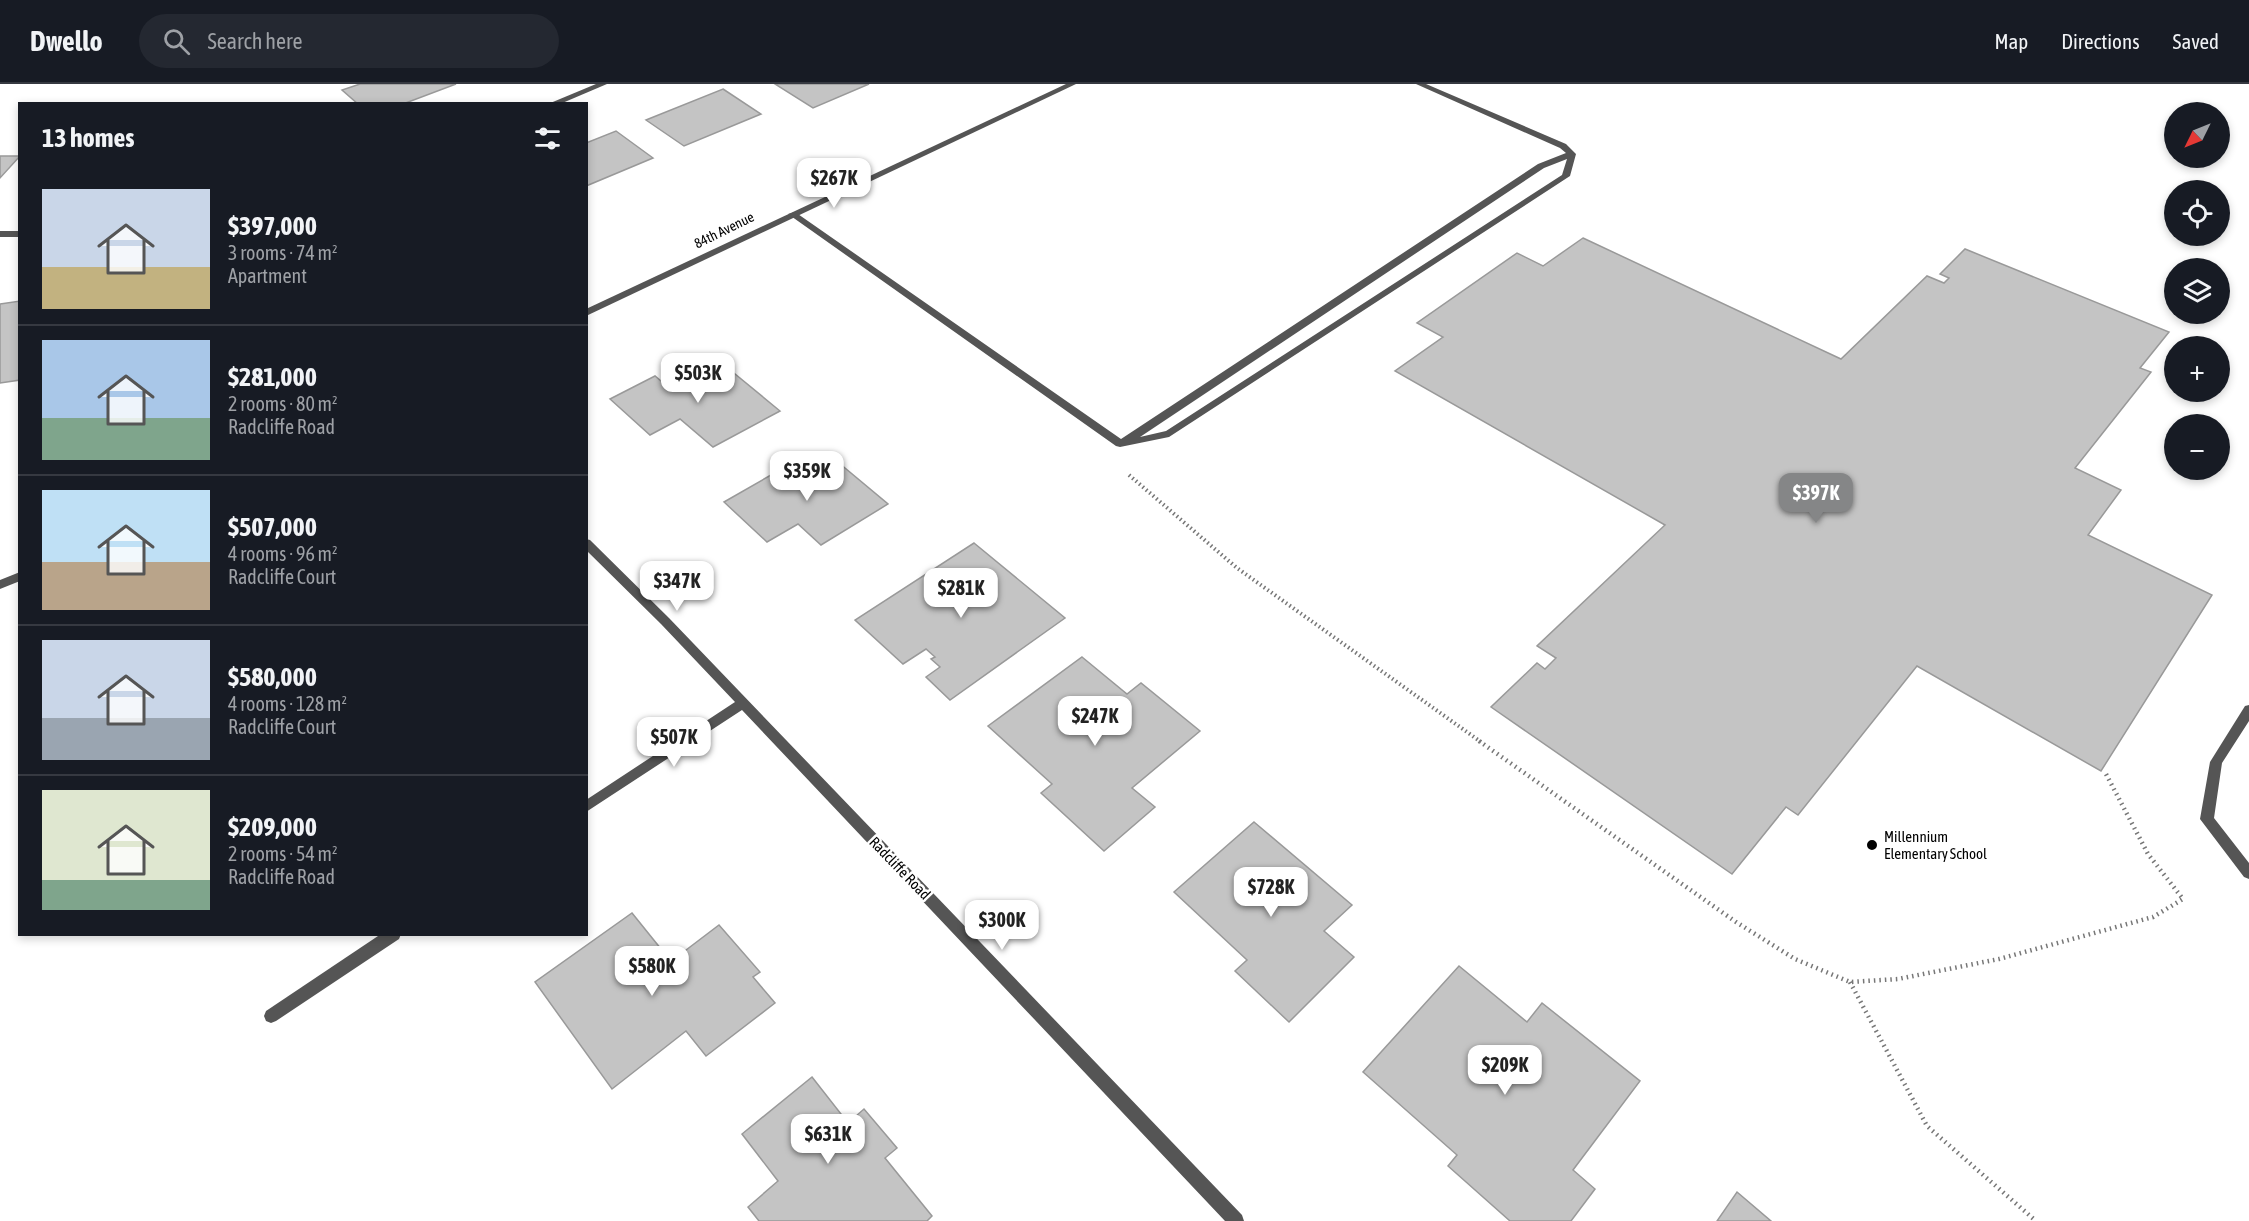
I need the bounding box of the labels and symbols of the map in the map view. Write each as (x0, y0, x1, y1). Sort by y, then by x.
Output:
north arrow (2164, 102, 2230, 168)
pin: $267K (792, 158, 876, 209)
street label: 84th Avenue (691, 209, 757, 251)
pin: $503K (656, 353, 740, 404)
pin: $359K (765, 451, 849, 502)
pin: $397K (1774, 473, 1858, 524)
pin: $347K (635, 561, 719, 612)
pin: $281K (919, 568, 1003, 619)
pin: $247K (1053, 696, 1137, 747)
pin: $507K (632, 717, 716, 768)
place label: Millennium Elementary School (1884, 828, 1987, 862)
street label: Radcliffe Road (866, 833, 934, 903)
marker: Millennium Elementary School (1865, 838, 1879, 852)
pin: $728K (1229, 867, 1313, 918)
pin: $300K (960, 900, 1044, 951)
pin: $580K (610, 946, 694, 997)
pin: $209K (1463, 1045, 1547, 1096)
pin: $631K (786, 1114, 870, 1165)

